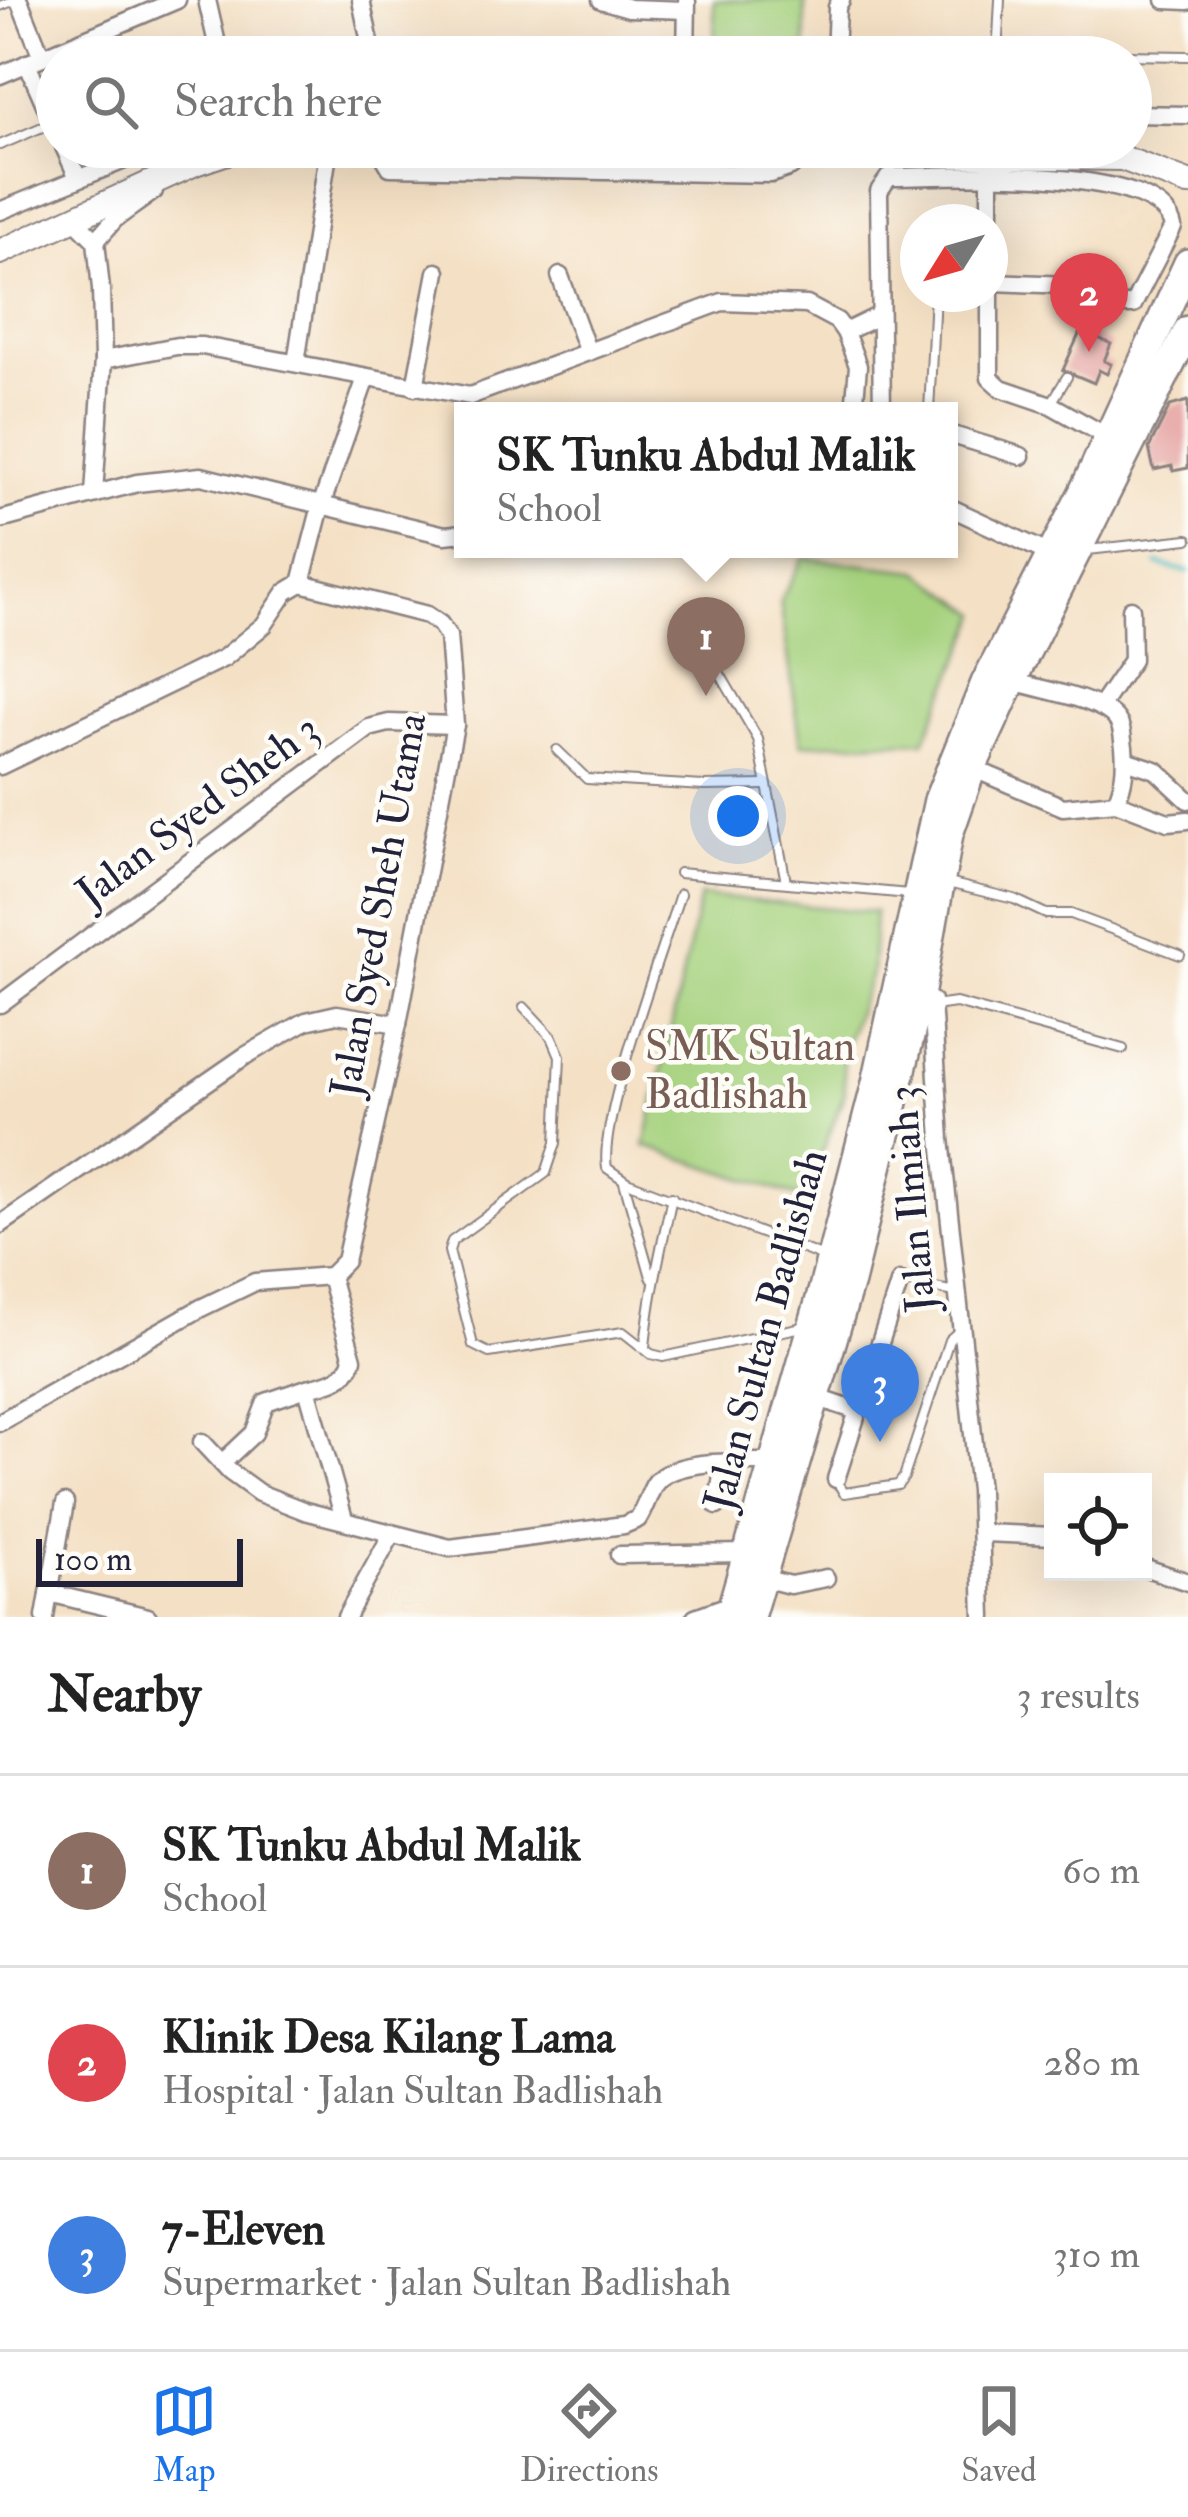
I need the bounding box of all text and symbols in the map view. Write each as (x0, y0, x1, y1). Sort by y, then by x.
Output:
search box (36, 36, 1152, 168)
icon: search (78, 69, 144, 135)
text: Search here (174, 74, 382, 130)
north arrow (900, 204, 1008, 312)
pin: 2 (1050, 253, 1128, 352)
popup (454, 402, 958, 558)
text: SK Tunku Abdul Malik (496, 428, 916, 484)
text: School (496, 484, 602, 533)
pin: 1 (667, 597, 745, 696)
street label: Jalan Syed Sheh 3 (66, 703, 330, 920)
street label: Jalan Syed Sheh Utama (319, 708, 439, 1102)
your location (708, 786, 768, 846)
place label: SMK Sultan Badlishah (645, 1021, 855, 1121)
marker: SMK Sultan Badlishah (608, 1058, 634, 1084)
street label: Jalan Ilmiah 3 (876, 1083, 948, 1316)
street label: Jalan Sultan Badlishah (693, 1144, 839, 1517)
pin: 3 (841, 1343, 919, 1442)
map controls (1044, 1473, 1152, 1581)
button: locate (1044, 1473, 1152, 1581)
scale bar (36, 1533, 243, 1586)
text: 100 m (54, 1539, 132, 1580)
text: Nearby (48, 1663, 201, 1727)
text: 3 results (1017, 1671, 1140, 1720)
text: SK Tunku Abdul Malik (162, 1818, 581, 1874)
text: 1 (80, 1846, 94, 1895)
text: 60 m (1062, 1846, 1140, 1895)
text: School (162, 1874, 267, 1923)
text: Klinik Desa Kilang Lama (162, 2010, 615, 2066)
text: 2 (77, 2038, 97, 2087)
text: 280 m (1043, 2038, 1140, 2087)
text: Hospital · Jalan Sultan Badlishah (162, 2066, 663, 2115)
text: 7-Eleven (162, 2202, 325, 2258)
text: 3 (80, 2230, 94, 2279)
text: 310 m (1053, 2230, 1140, 2279)
text: Supermarket · Jalan Sultan Badlishah (162, 2258, 731, 2307)
tab: Map (151, 2378, 217, 2491)
tab: Directions (520, 2378, 659, 2491)
tab: Saved (961, 2378, 1037, 2491)

